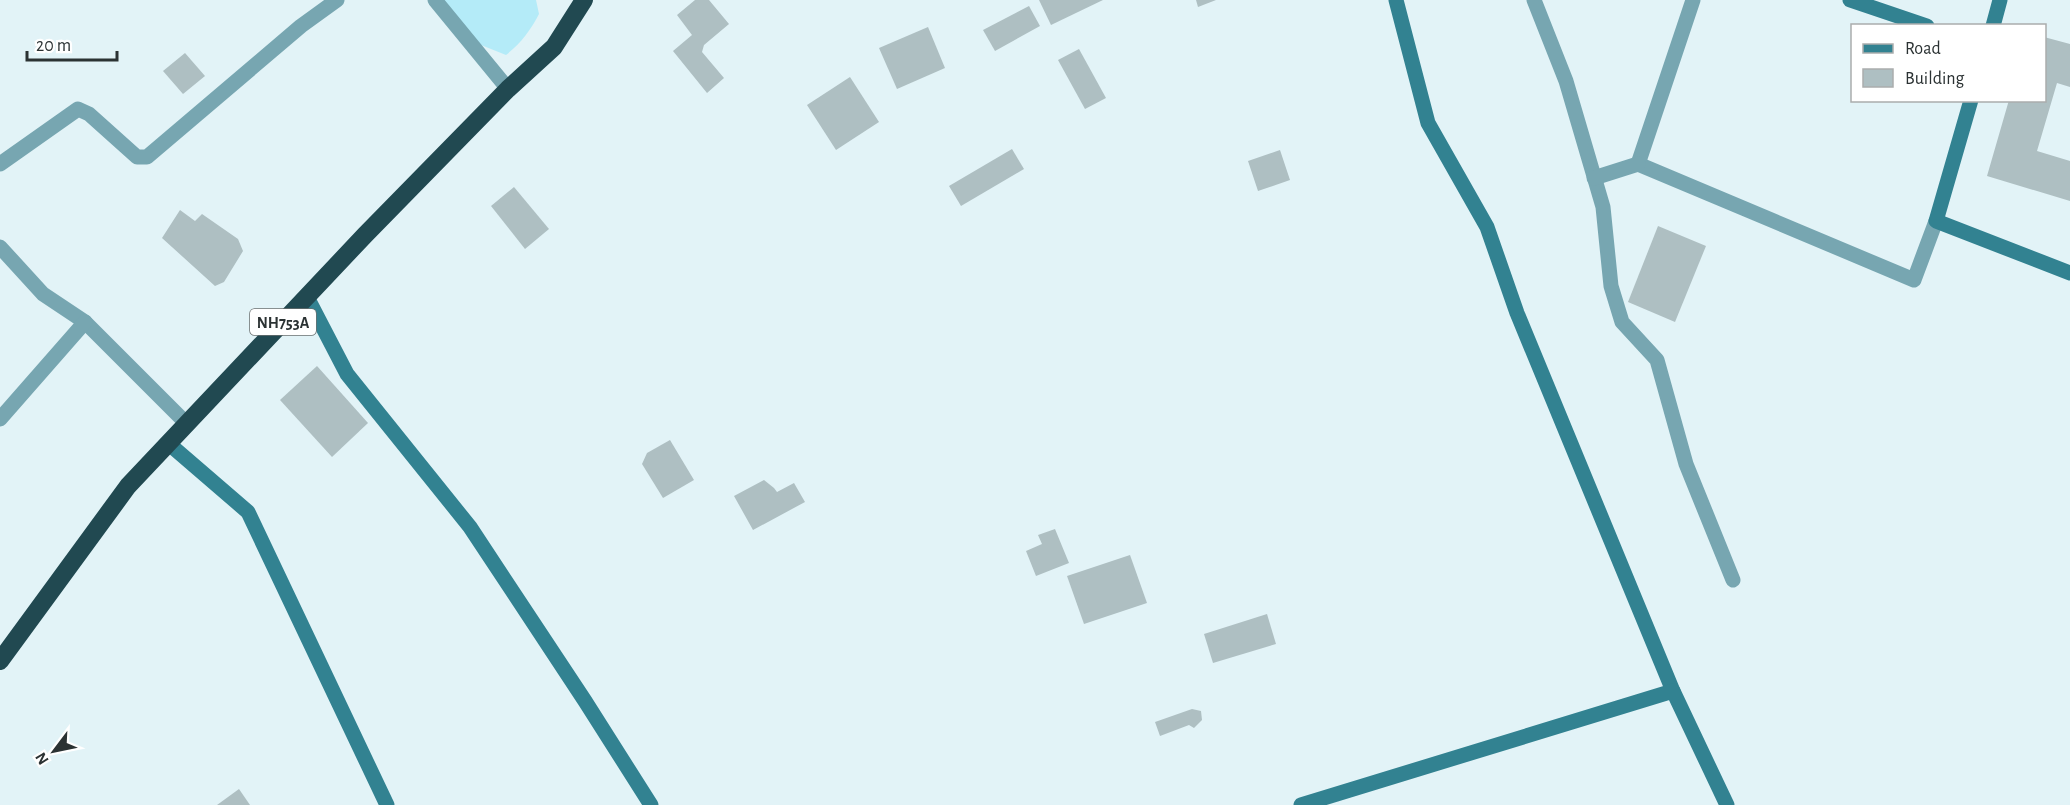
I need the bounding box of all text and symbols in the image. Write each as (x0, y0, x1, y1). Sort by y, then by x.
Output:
scale bar (27, 24, 117, 62)
legend (1851, 24, 2046, 102)
text: 20 m (36, 37, 71, 55)
text: Road (1905, 40, 1941, 58)
text: Building (1905, 70, 1965, 88)
road number: NH753A (250, 309, 316, 335)
north arrow (24, 721, 84, 781)
text: N (32, 749, 52, 767)

